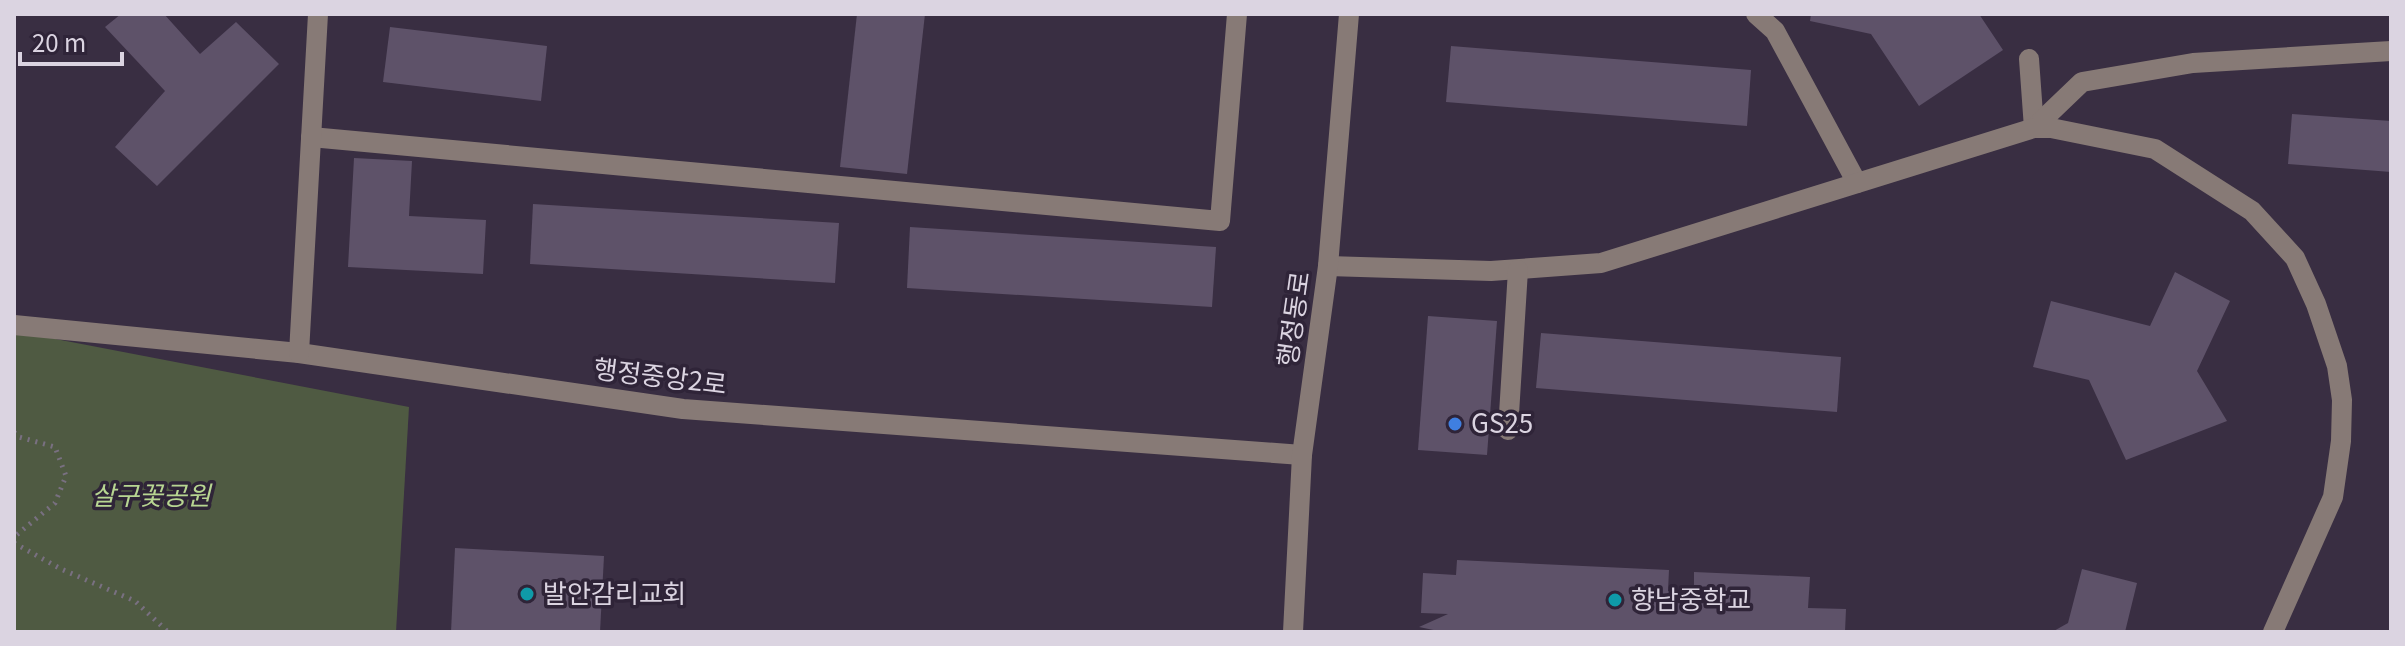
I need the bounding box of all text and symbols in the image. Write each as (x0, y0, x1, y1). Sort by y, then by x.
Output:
scale bar (20, 16, 122, 66)
text: 20 m (32, 24, 86, 59)
street label: 행정동로 (1267, 269, 1317, 369)
street label: 행정중앙2로 (592, 348, 729, 401)
place label: GS25 (1471, 403, 1533, 440)
marker: GS25 (1446, 415, 1464, 433)
park label: 살구꽃공원 (91, 475, 213, 512)
place label: 발안감리교회 (543, 573, 687, 610)
place label: 향남중학교 (1631, 579, 1751, 616)
marker: 발안감리교회 (518, 585, 536, 603)
marker: 향남중학교 (1606, 591, 1624, 609)

